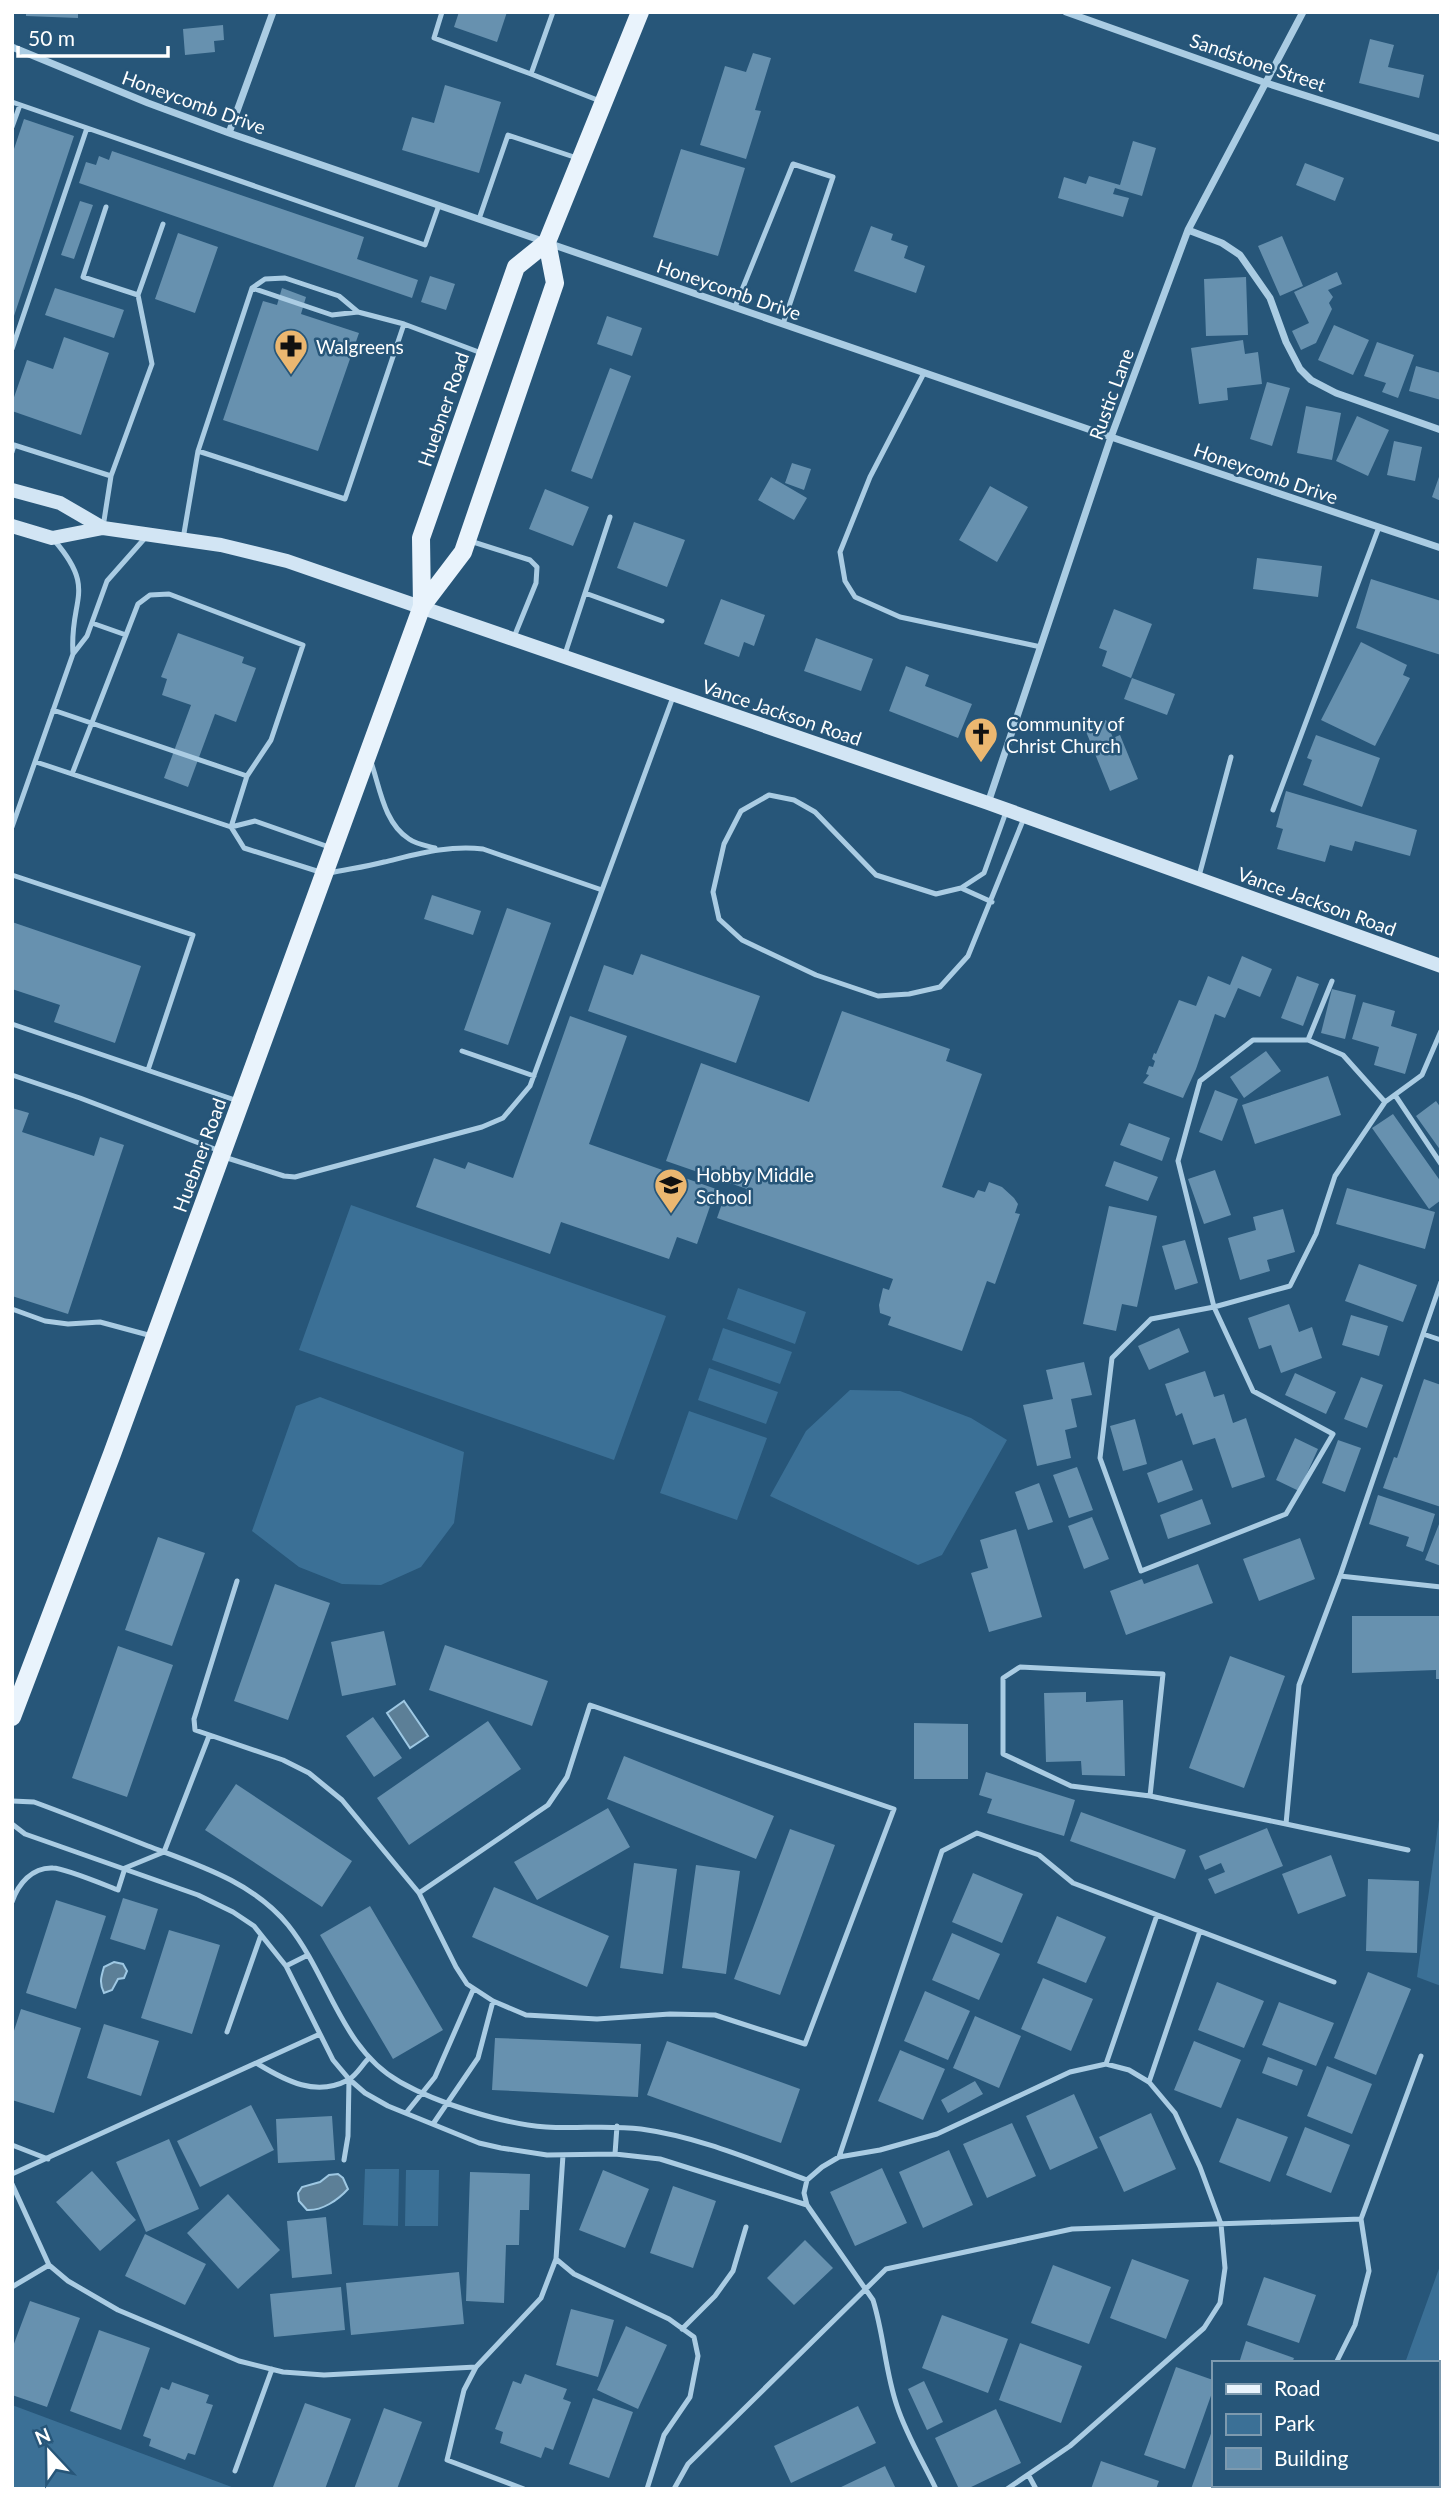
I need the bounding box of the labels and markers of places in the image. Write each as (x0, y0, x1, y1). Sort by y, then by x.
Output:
pharmacy icon: Walgreens (272, 327, 310, 376)
place label: Walgreens (316, 335, 404, 358)
place label: Community of Christ Church (1006, 712, 1125, 757)
church icon: Community of Christ Church (962, 715, 1000, 764)
place label: Hobby Middle School (696, 1163, 814, 1208)
school or university icon: Hobby Middle School (652, 1166, 690, 1215)

